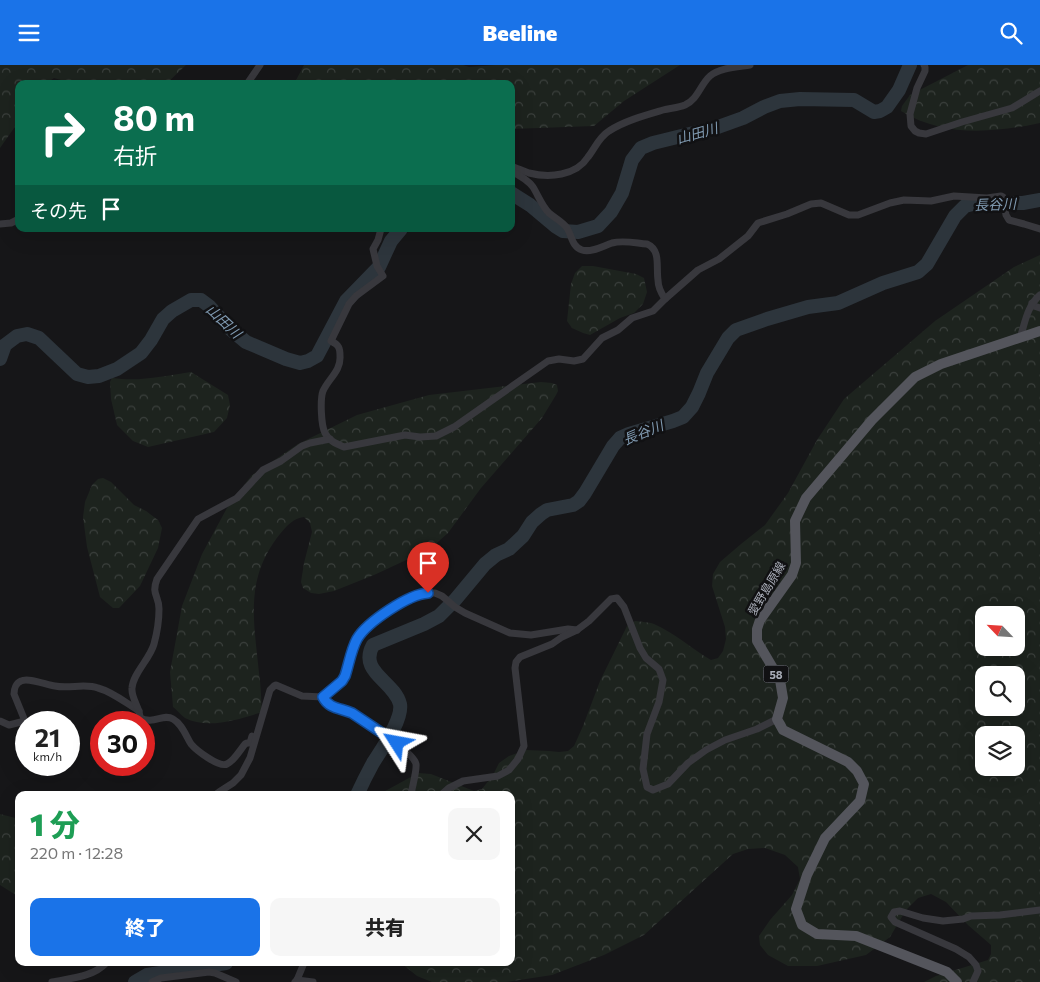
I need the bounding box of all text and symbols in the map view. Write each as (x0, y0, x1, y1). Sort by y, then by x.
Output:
icon: menu (15, 19, 43, 47)
text: Beeline (483, 19, 557, 46)
icon: search (997, 19, 1025, 47)
text: 80 m (113, 95, 195, 138)
icon: right (30, 100, 95, 165)
water label: 山田川 (674, 118, 721, 147)
text: 右折 (113, 142, 157, 169)
icon: arrive (97, 195, 125, 223)
water label: 長谷川 (974, 195, 1018, 213)
text: その先 (30, 199, 87, 222)
water label: 山田川 (203, 300, 247, 343)
water label: 長谷川 (620, 416, 668, 448)
pin (407, 542, 449, 593)
icon: arrive (414, 549, 442, 577)
street label: 愛野島原線 (745, 559, 787, 617)
north arrow (975, 606, 1025, 656)
map controls (975, 606, 1025, 776)
road number: 58 (764, 665, 788, 683)
button: search (975, 666, 1025, 716)
speed limit sign: 30 (90, 711, 155, 776)
position arrow (370, 716, 422, 768)
text: 21 (35, 722, 60, 752)
button: layers (975, 726, 1025, 776)
text: km/h (33, 749, 62, 763)
text: 1 分 (30, 805, 80, 842)
button: close (448, 808, 500, 860)
text: 220 m · 12:28 (30, 843, 123, 862)
button: 終了 (30, 898, 260, 956)
button: 共有 (270, 898, 500, 956)

